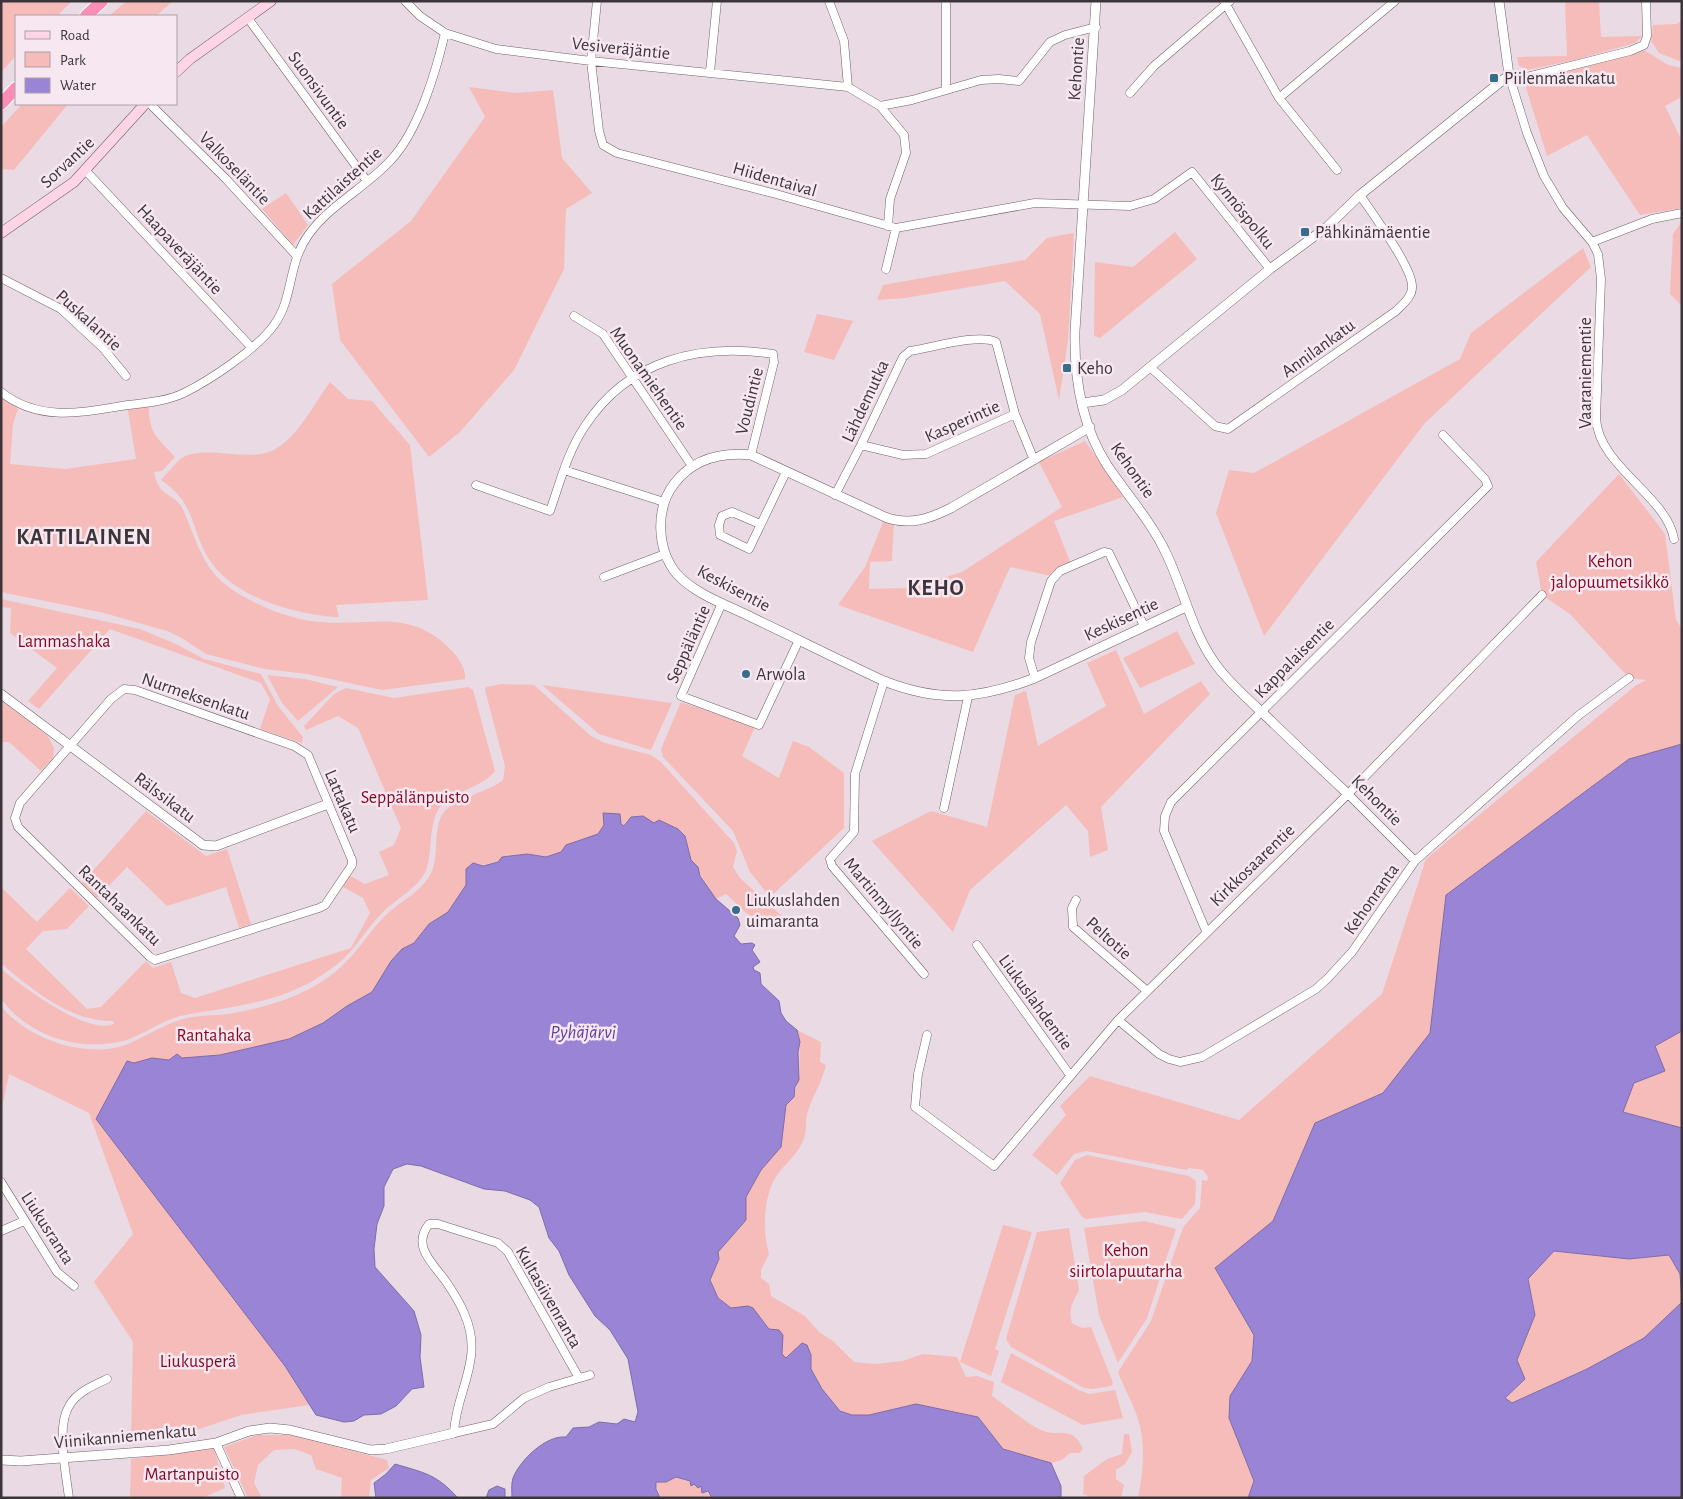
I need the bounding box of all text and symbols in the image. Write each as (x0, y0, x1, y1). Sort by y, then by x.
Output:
legend (15, 15, 178, 105)
text: Road (60, 28, 90, 43)
street label: Vesiveräjäntie (571, 35, 671, 63)
street label: Kehontie (1066, 37, 1088, 101)
street label: Suonsivuntie (284, 49, 352, 133)
text: Park (60, 53, 86, 68)
place label: Piilenmäenkatu (1504, 70, 1615, 88)
marker: Piilenmäenkatu (1488, 72, 1500, 84)
text: Water (60, 78, 96, 93)
street label: Valkoseläntie (195, 129, 273, 209)
street label: Sorvantie (37, 134, 98, 192)
street label: Kattilaistentie (300, 144, 386, 224)
street label: Hiidentaival (731, 159, 819, 201)
street label: Kynnöspolku (1207, 171, 1278, 253)
street label: Haapaveräjäntie (133, 201, 225, 298)
place label: Pähkinämäentie (1315, 224, 1430, 242)
marker: Pähkinämäentie (1299, 226, 1311, 238)
street label: Puskalantie (52, 287, 125, 355)
street label: Annilankatu (1279, 316, 1359, 381)
street label: Vaaraniementie (1577, 317, 1595, 429)
street label: Muonamiehentie (606, 324, 690, 433)
street label: Lähdemutka (839, 358, 893, 445)
place label: Keho (1077, 360, 1113, 378)
marker: Keho (1061, 362, 1073, 374)
street label: Voudintie (733, 366, 767, 437)
street label: Kasperintie (922, 397, 1003, 446)
street label: Kehontie (1107, 439, 1158, 502)
district label: KATTILAINEN (16, 526, 152, 548)
park label: Kehon jalopuumetsikkö (1551, 553, 1669, 592)
street label: Keskisentie (694, 562, 773, 616)
district label: KEHO (907, 577, 965, 599)
street label: Keskisentie (1082, 595, 1161, 645)
street label: Seppäläntie (664, 603, 714, 686)
street label: Kappalaisentie (1251, 615, 1338, 702)
park label: Lammashaka (17, 633, 111, 651)
place label: Arwola (756, 666, 806, 684)
marker: Arwola (740, 668, 752, 680)
street label: Nurmeksenkatu (139, 670, 252, 724)
street label: Lattakatu (321, 767, 363, 836)
street label: Rälssikatu (131, 769, 198, 826)
street label: Kehontie (1348, 772, 1405, 829)
park label: Seppälänpuisto (361, 789, 469, 807)
street label: Kirkkosaarentie (1207, 821, 1298, 910)
street label: Martinmyllyntie (840, 855, 927, 953)
street label: Kehonranta (1341, 861, 1403, 938)
street label: Rantahaankatu (74, 862, 164, 949)
place label: Liukuslahden uimaranta (746, 892, 840, 931)
marker: Liukuslahden uimaranta (730, 904, 742, 916)
street label: Peltotie (1082, 914, 1134, 964)
street label: Liukuslahdentie (995, 952, 1076, 1053)
water label: Pyhäjärvi (550, 1023, 616, 1042)
park label: Rantahaka (177, 1027, 251, 1045)
street label: Liukusranta (17, 1189, 77, 1268)
park label: Kehon siirtolapuutarha (1069, 1242, 1183, 1281)
street label: Kultasiivenranta (512, 1243, 585, 1352)
park label: Liukusperä (160, 1353, 236, 1371)
street label: Viinikanniemenkatu (53, 1422, 197, 1452)
park label: Martanpuisto (145, 1466, 240, 1484)

